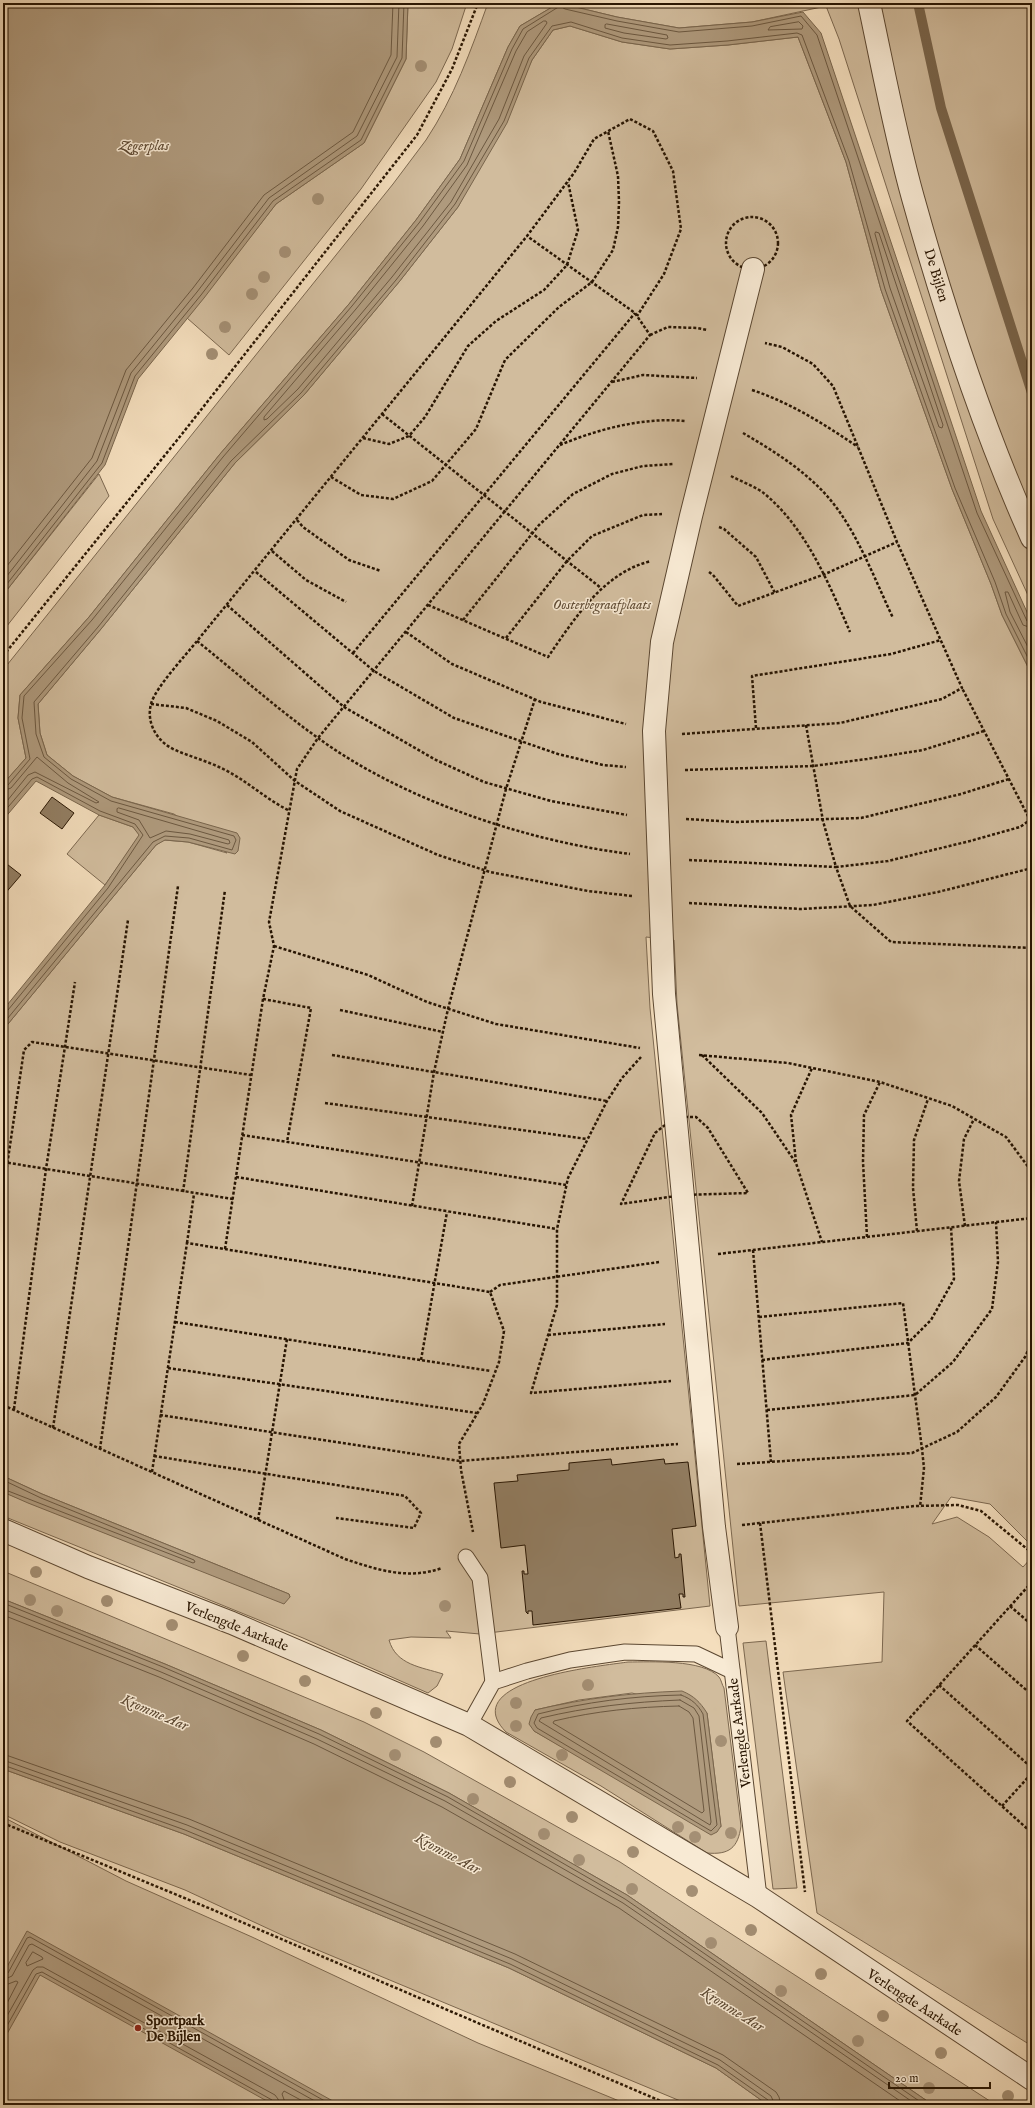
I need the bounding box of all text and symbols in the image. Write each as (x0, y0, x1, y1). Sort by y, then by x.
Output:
water label: Zegerplas (117, 136, 170, 156)
street label: De Bijlen (919, 247, 953, 305)
park label: Oosterbegraafplaats (553, 596, 652, 615)
street label: Verlengde Aarkade (181, 1598, 292, 1656)
street label: Verlengde Aarkade (724, 1677, 756, 1790)
water label: Kromme Aar (118, 1689, 192, 1735)
water label: Kromme Aar (411, 1828, 484, 1879)
street label: Verlengde Aarkade (863, 1965, 966, 2041)
water label: Kromme Aar (697, 1982, 769, 2037)
place label: Sportpark De Bijlen (146, 2012, 205, 2046)
marker: Sportpark De Bijlen (133, 2023, 143, 2033)
scale bar (889, 2064, 990, 2090)
text: 20 m (895, 2071, 918, 2086)

